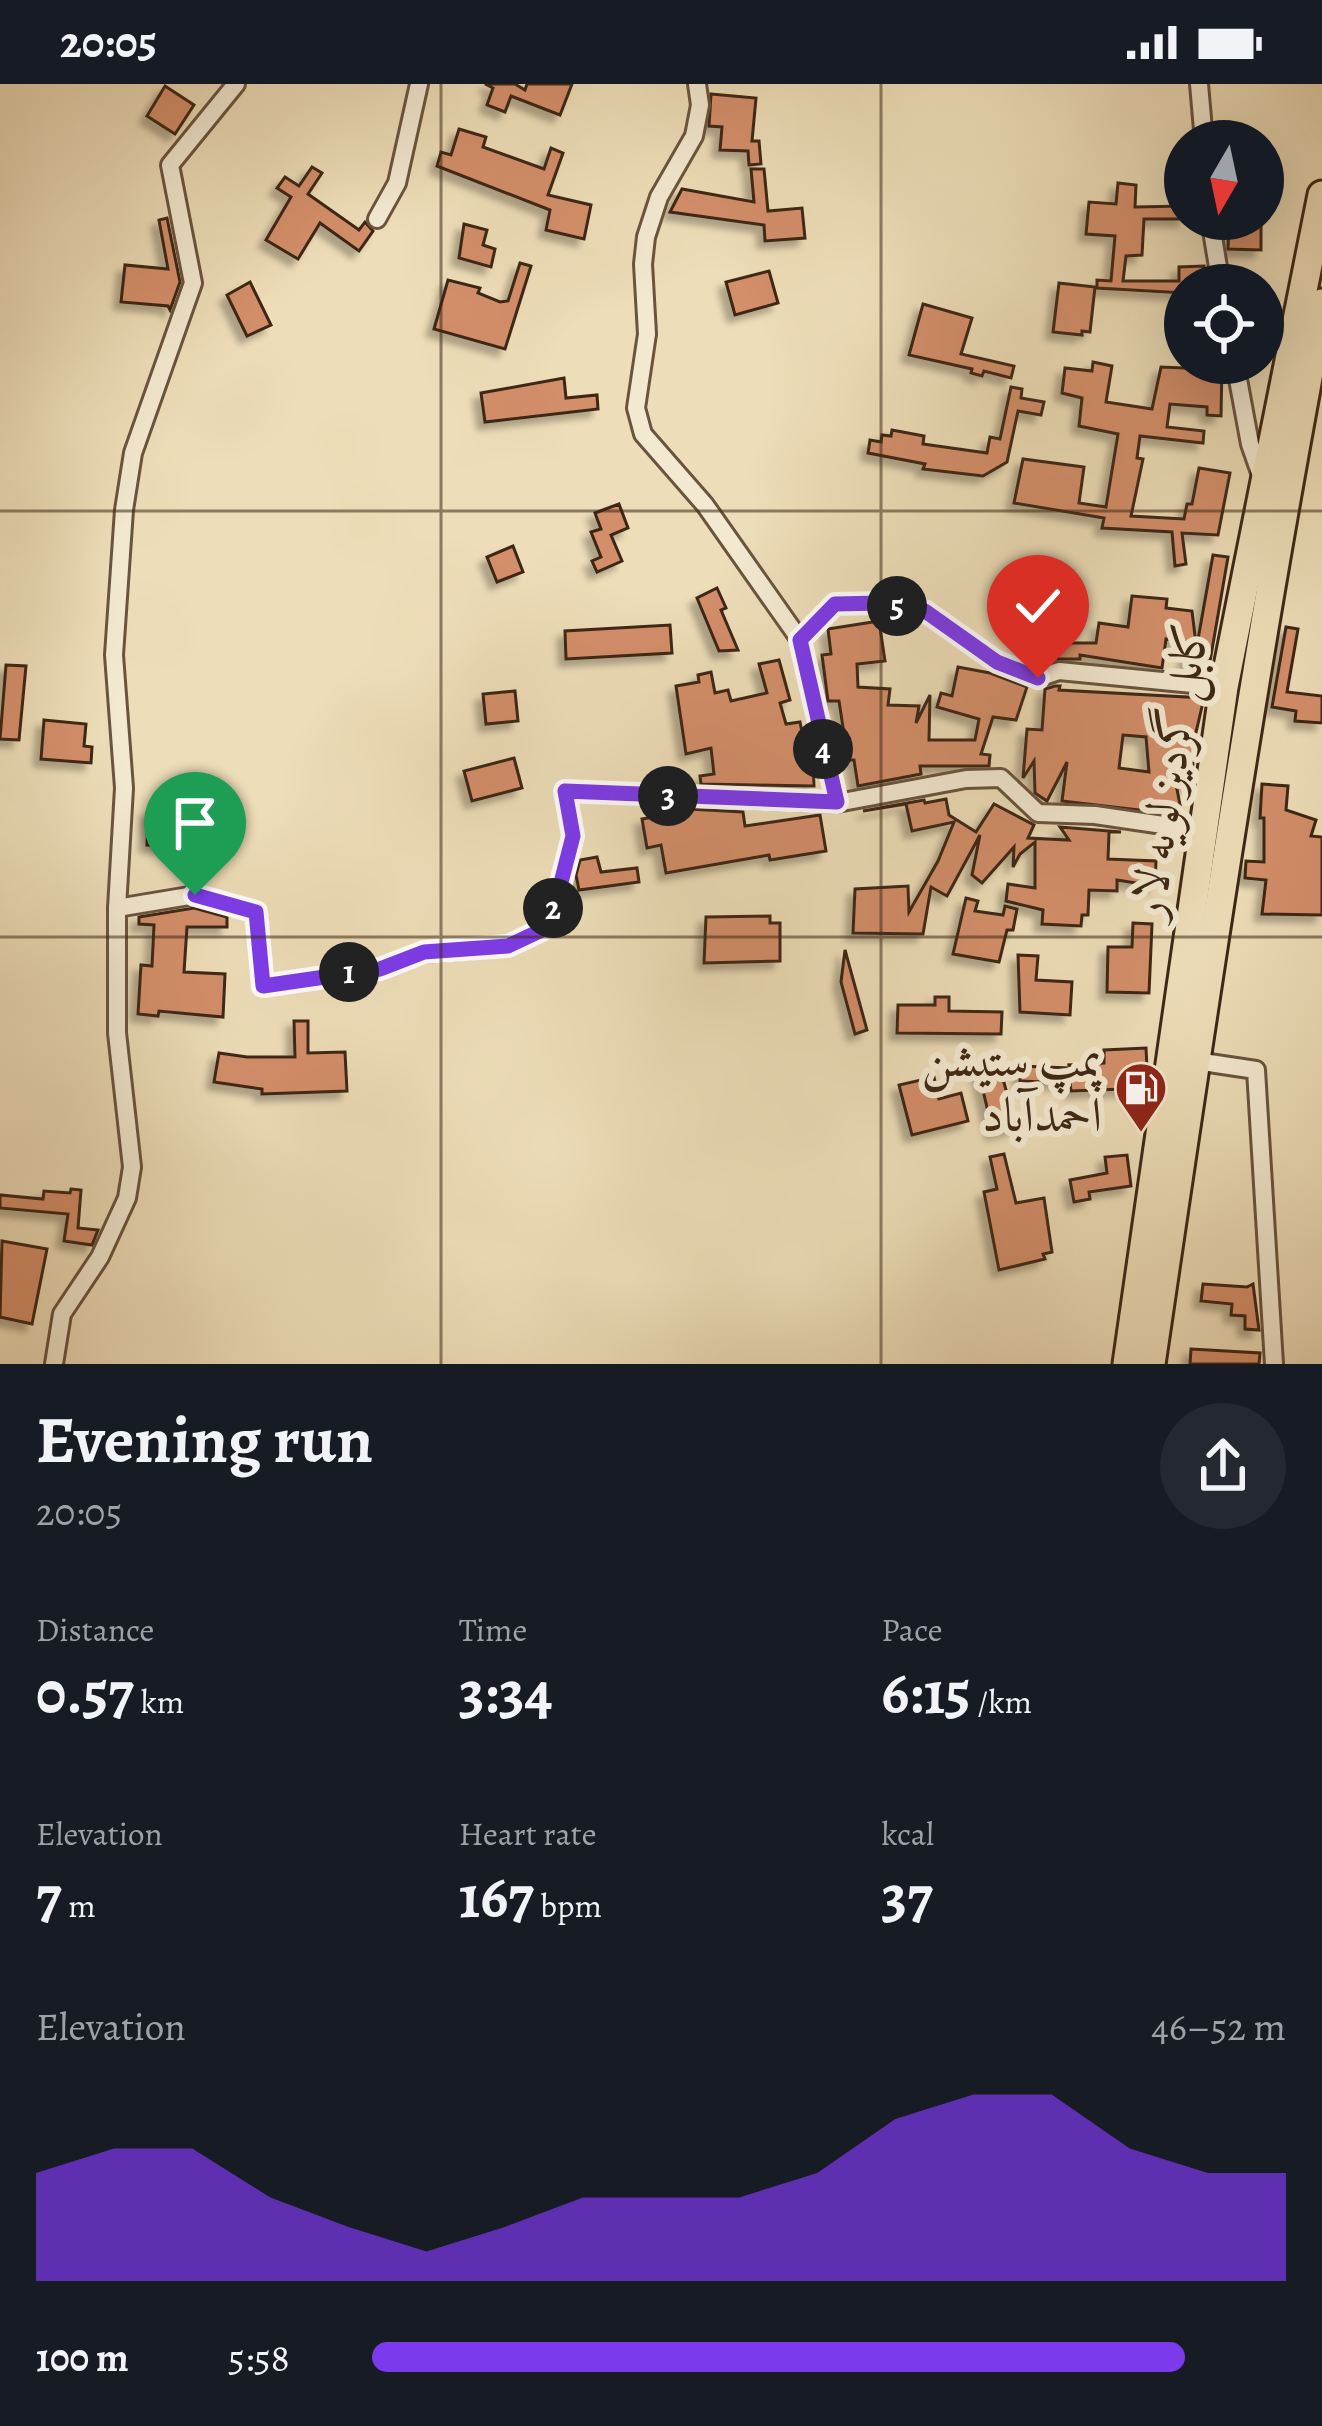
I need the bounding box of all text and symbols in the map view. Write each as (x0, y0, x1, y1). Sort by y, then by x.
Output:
text: 20:05 (60, 11, 157, 73)
north arrow (1164, 120, 1284, 240)
map controls (1164, 120, 1284, 384)
button: locate (1164, 264, 1284, 384)
pin (987, 555, 1089, 678)
icon: check (1005, 573, 1071, 639)
pin: 5 (867, 576, 927, 636)
text: 5 (890, 583, 904, 628)
street label: کابل گردیز لویه لار (1112, 618, 1226, 928)
pin: 4 (793, 719, 853, 779)
text: 4 (815, 726, 831, 771)
pin: 3 (638, 766, 698, 826)
pin (144, 772, 246, 895)
text: 3 (661, 773, 675, 818)
icon: arrive (162, 790, 228, 856)
pin: 2 (523, 878, 583, 938)
text: 2 (545, 885, 561, 930)
pin: 1 (319, 942, 379, 1002)
text: 1 (343, 949, 355, 994)
place label: پمپ ستیشن احمدآباد (922, 1027, 1102, 1148)
fuel station icon: پمپ ستیشن احمدآباد (1113, 1060, 1169, 1134)
text: Evening run (36, 1395, 373, 1485)
button: share (1160, 1403, 1286, 1529)
text: 20:05 (36, 1485, 122, 1538)
text: Distance (36, 1607, 154, 1652)
text: Time (459, 1607, 527, 1652)
text: Pace (881, 1607, 943, 1652)
text: 0.57 (36, 1652, 134, 1734)
text: 3:34 (459, 1652, 553, 1734)
text: 6:15 (881, 1652, 971, 1734)
text: km (134, 1679, 184, 1724)
text: /km (971, 1679, 1032, 1724)
text: Elevation (36, 1811, 163, 1856)
text: Heart rate (459, 1811, 596, 1856)
text: kcal (881, 1811, 934, 1856)
text: 7 (36, 1856, 62, 1938)
text: 167 (459, 1856, 534, 1938)
text: 37 (881, 1856, 933, 1938)
text: m (62, 1883, 96, 1928)
text: bpm (534, 1883, 602, 1928)
text: Elevation (36, 2000, 186, 2053)
text: 46–52 m (1151, 2000, 1286, 2053)
text: 100 m (36, 2331, 129, 2384)
text: 5:58 (228, 2331, 290, 2384)

